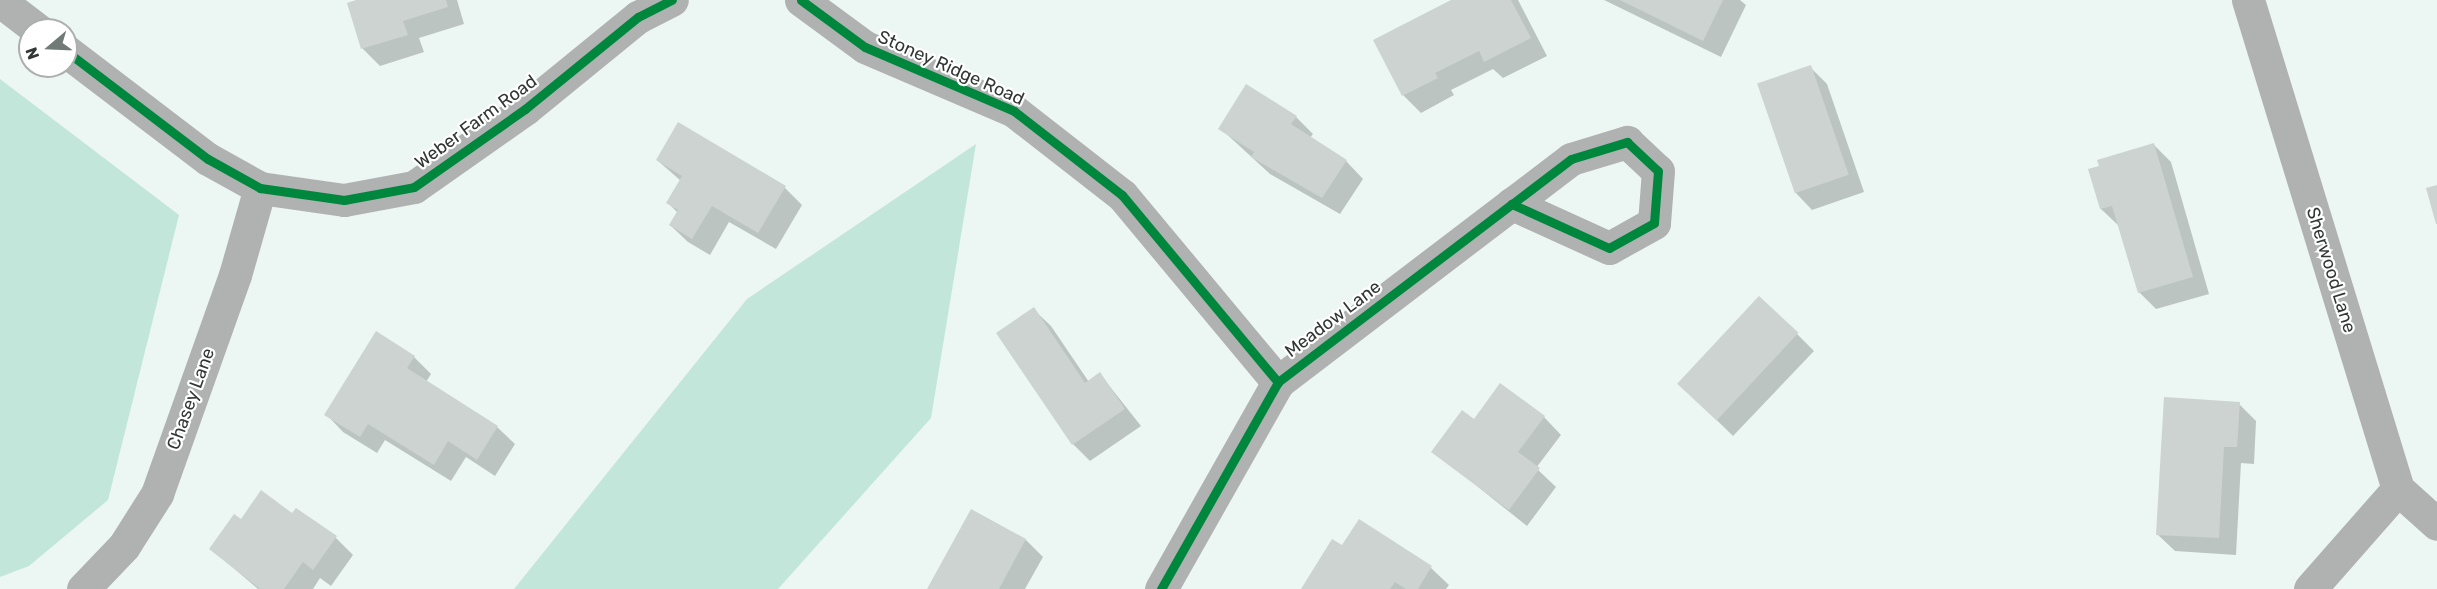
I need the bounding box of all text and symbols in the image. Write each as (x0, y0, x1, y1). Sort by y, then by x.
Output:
north arrow (18, 18, 78, 78)
street label: Stoney Ridge Road (874, 26, 1028, 110)
text: N (22, 45, 43, 62)
street label: Weber Farm Road (411, 70, 541, 174)
street label: Sherwood Lane (2302, 205, 2360, 335)
street label: Meadow Lane (1281, 276, 1385, 362)
street label: Chasey Lane (163, 345, 219, 453)

